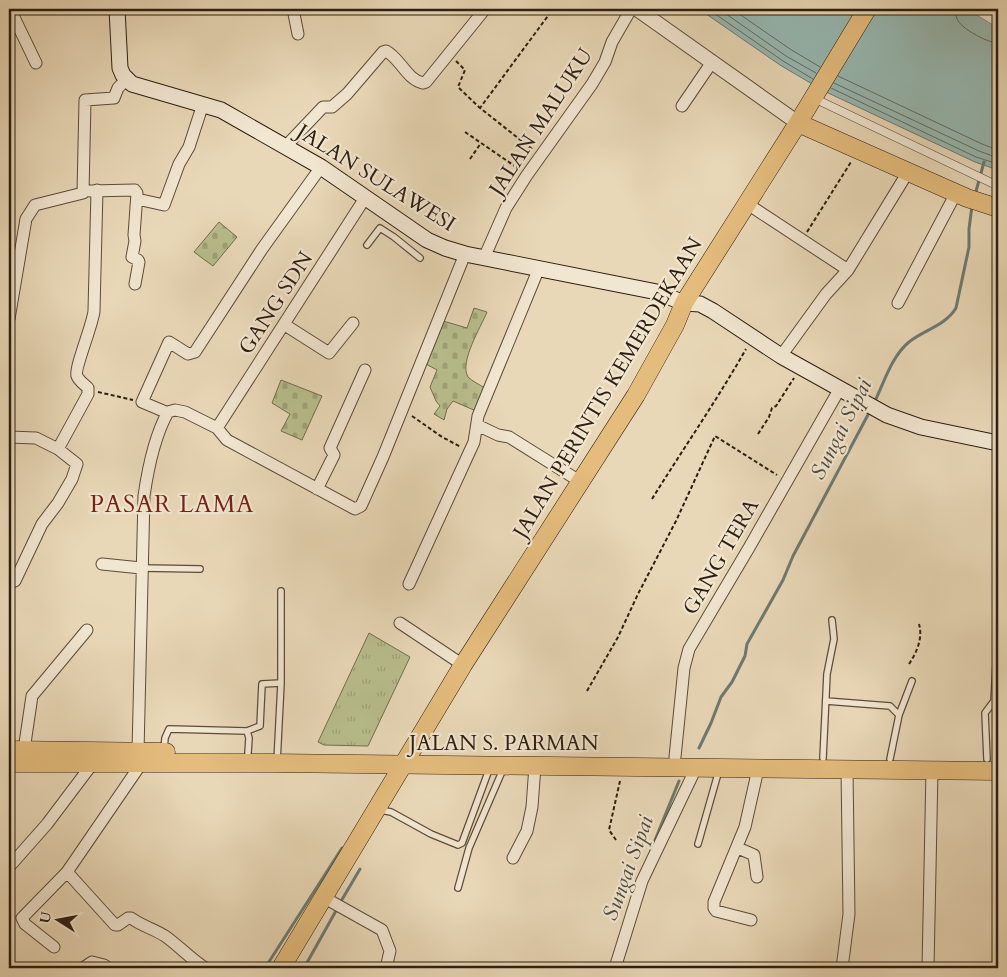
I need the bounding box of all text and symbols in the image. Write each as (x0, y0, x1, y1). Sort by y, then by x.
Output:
street label: JALAN MALUKU (481, 43, 600, 204)
street label: JALAN SULAWESI (288, 116, 461, 239)
street label: JALAN PERINTIS KEMERDEKAAN (505, 232, 710, 546)
street label: GANG SDN (232, 246, 320, 360)
water label: Sungai Sipai (803, 373, 880, 485)
district label: PASAR LAMA (90, 488, 254, 521)
street label: GANG TERA (676, 494, 766, 620)
street label: JALAN S. PARMAN (406, 729, 599, 758)
water label: Sungai Sipai (595, 810, 661, 925)
north arrow (32, 894, 82, 944)
text: U (35, 910, 56, 925)

